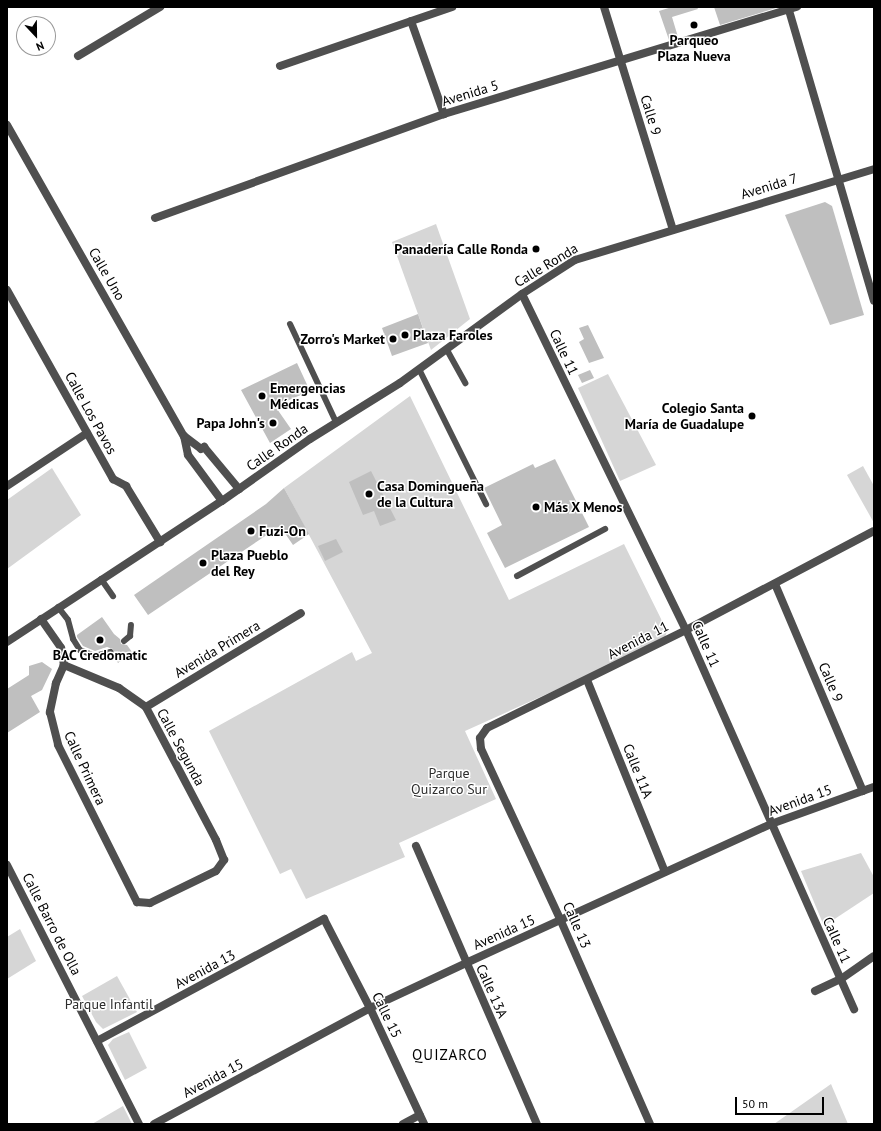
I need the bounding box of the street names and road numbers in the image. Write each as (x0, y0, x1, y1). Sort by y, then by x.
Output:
street label: Avenida 5 (439, 76, 501, 110)
street label: Calle 9 (637, 93, 665, 137)
street label: Avenida 7 (738, 169, 800, 203)
street label: Calle Ronda (511, 240, 581, 290)
street label: Calle Uno (85, 245, 129, 303)
street label: Calle 11 (546, 326, 582, 378)
street label: Calle Los Pavos (61, 369, 121, 457)
street label: Calle Ronda (243, 420, 311, 474)
street label: Avenida Primera (171, 617, 263, 681)
street label: Avenida 11 (605, 617, 671, 663)
street label: Calle 11 (688, 618, 724, 670)
street label: Calle 9 (815, 660, 847, 704)
street label: Calle Segunda (154, 705, 208, 789)
street label: Calle Primera (61, 728, 109, 808)
street label: Calle 11A (620, 741, 656, 801)
street label: Avenida 15 (766, 781, 834, 819)
street label: Calle Barro de Olla (19, 870, 85, 978)
street label: Calle 13 (559, 899, 595, 951)
street label: Avenida 15 (470, 911, 538, 953)
street label: Calle 11 (819, 914, 855, 966)
street label: Avenida 13 (172, 946, 238, 992)
street label: Calle 13A (473, 961, 511, 1021)
street label: Calle 15 (369, 989, 405, 1041)
street label: Avenida 15 (180, 1055, 246, 1101)

